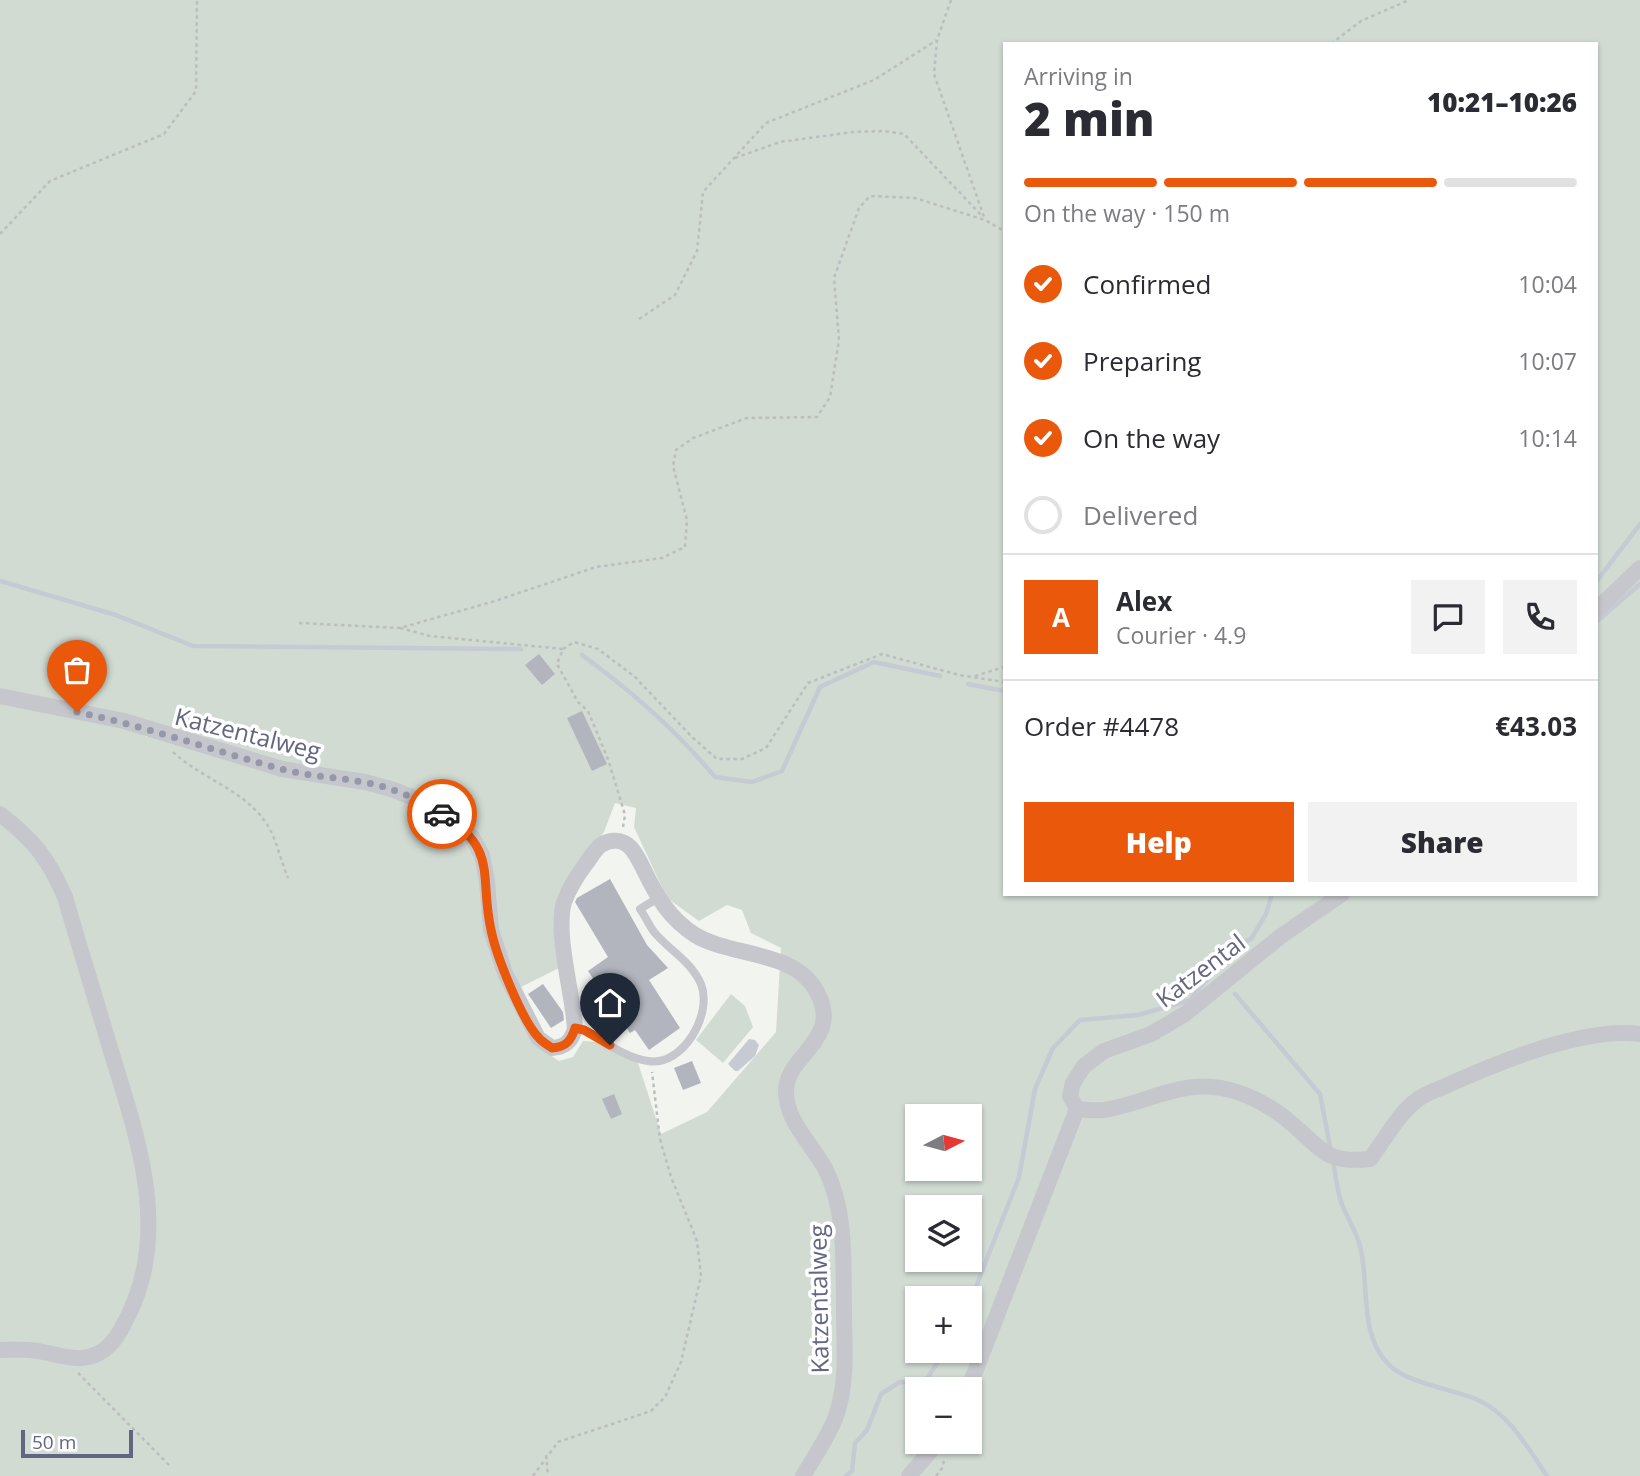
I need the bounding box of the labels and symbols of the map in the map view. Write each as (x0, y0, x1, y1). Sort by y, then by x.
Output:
pin (47, 640, 107, 712)
street label: Katzentalweg (172, 699, 324, 767)
courier (407, 779, 477, 849)
street label: Katzental (1149, 926, 1251, 1014)
pin (580, 973, 640, 1045)
north arrow (905, 1104, 982, 1181)
street label: Katzentalweg (800, 1224, 836, 1374)
scale bar (21, 1427, 133, 1459)

